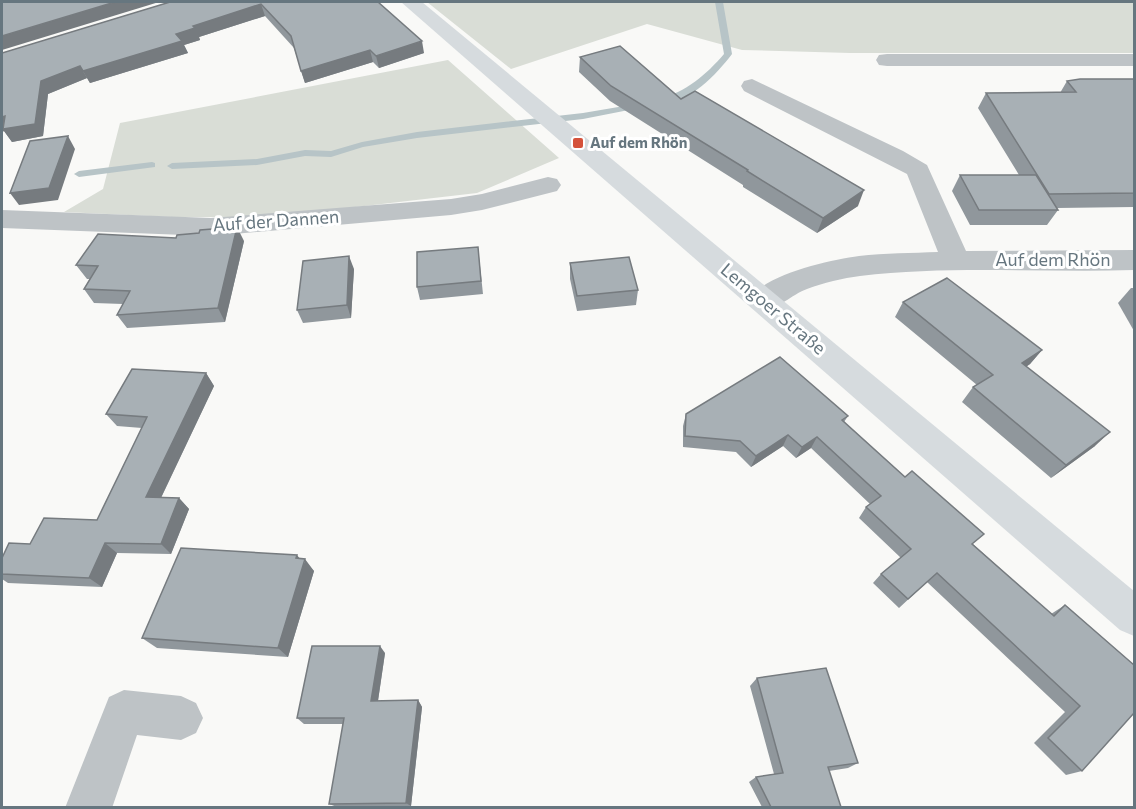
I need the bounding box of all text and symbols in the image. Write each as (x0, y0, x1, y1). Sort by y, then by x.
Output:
place label: Auf dem Rhön (590, 133, 688, 151)
marker: Auf dem Rhön (571, 136, 585, 150)
street label: Auf der Dannen (212, 205, 340, 235)
street label: Auf dem Rhön (995, 248, 1111, 270)
street label: Lemgoer Straße (717, 258, 831, 359)

